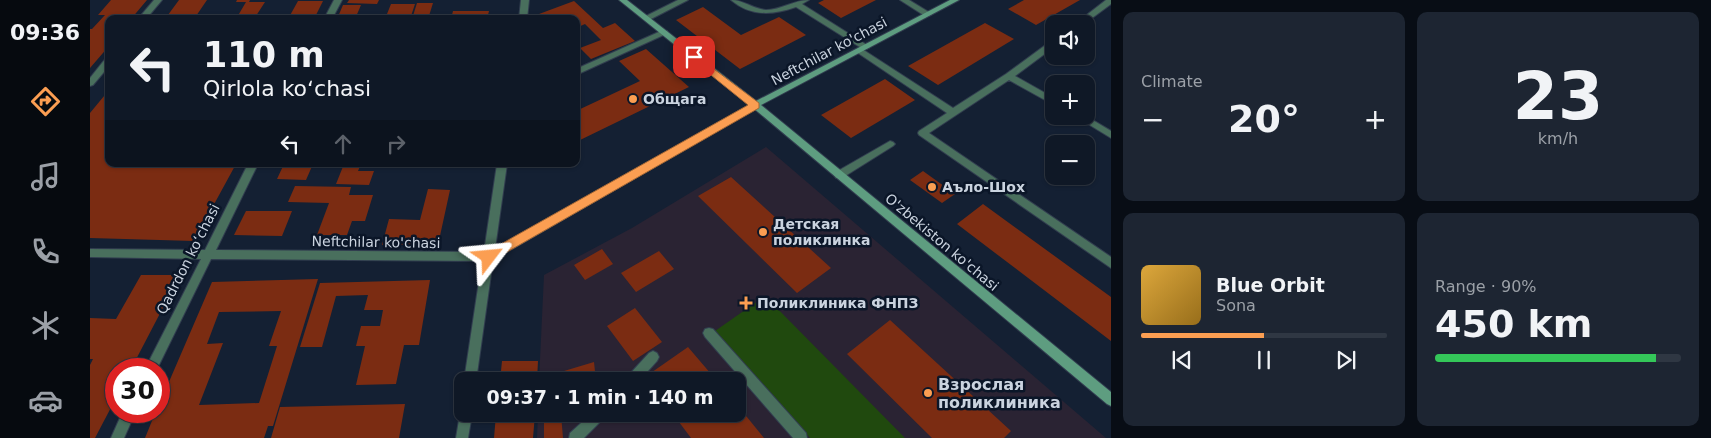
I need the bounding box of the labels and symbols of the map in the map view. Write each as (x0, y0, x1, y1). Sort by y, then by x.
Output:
street label: Neftchilar ko'chasi (768, 14, 890, 88)
pin (673, 36, 715, 78)
place label: Общага (643, 91, 706, 107)
marker: Общага (627, 93, 639, 105)
place label: Аъло-Шох (942, 179, 1025, 195)
marker: Аъло-Шох (926, 181, 938, 193)
street label: O'zbekiston ko'chasi (882, 190, 1002, 294)
street label: Qadrdon koʻchasi (153, 201, 223, 317)
place label: Детская поликлинка (773, 216, 871, 248)
marker: Детская поликлинка (757, 226, 769, 238)
position arrow (462, 230, 514, 282)
street label: Neftchilar ko'chasi (311, 233, 441, 251)
place label: Поликлиника ФНПЗ (757, 295, 919, 311)
marker: Поликлиника ФНПЗ (739, 296, 753, 310)
speed limit sign: 30 (105, 358, 170, 423)
place label: Взрослая поликлиника (938, 375, 1061, 412)
marker: Взрослая поликлиника (922, 387, 934, 399)

